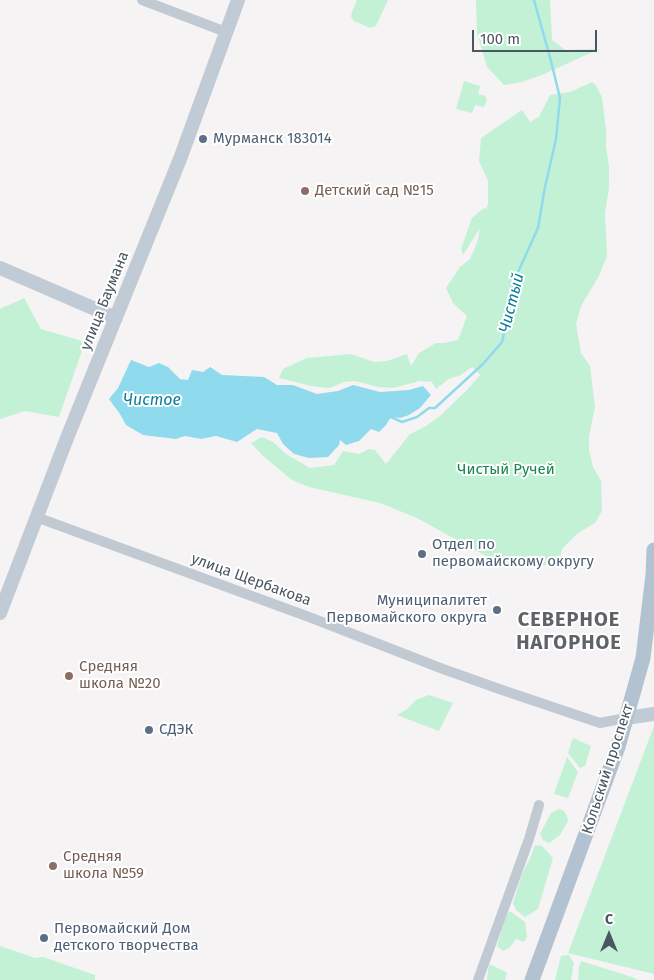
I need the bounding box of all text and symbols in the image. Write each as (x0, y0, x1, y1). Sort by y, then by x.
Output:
scale bar (474, 20, 599, 52)
text: 100 m (480, 30, 520, 48)
place label: Мурманск 183014 (213, 130, 332, 148)
marker: Мурманск 183014 (197, 133, 209, 145)
place label: Детский сад №15 (315, 182, 434, 200)
marker: Детский сад №15 (299, 185, 311, 197)
street label: улица Баумана (77, 249, 133, 353)
water label: Чистый (495, 271, 529, 335)
water label: Чистое (123, 391, 181, 411)
park label: Чистый Ручей (457, 461, 555, 479)
place label: Отдел по первомайскому округу (432, 536, 594, 571)
marker: Отдел по первомайскому округу (416, 548, 428, 560)
street label: улица Щербакова (189, 550, 313, 610)
place label: Муниципалитет Первомайского округа (326, 592, 487, 627)
marker: Муниципалитет Первомайского округа (491, 604, 503, 616)
district label: СЕВЕРНОЕ НАГОРНОЕ (515, 608, 623, 655)
place label: Средняя школа №20 (79, 658, 161, 693)
marker: Средняя школа №20 (63, 670, 75, 682)
street label: Кольский проспект (578, 702, 638, 836)
place label: СДЭК (159, 721, 193, 739)
marker: СДЭК (143, 724, 155, 736)
place label: Средняя школа №59 (63, 848, 144, 883)
marker: Средняя школа №59 (47, 860, 59, 872)
north arrow (584, 910, 634, 960)
text: С (605, 911, 613, 928)
place label: Первомайский Дом детского творчества (54, 920, 199, 955)
marker: Первомайский Дом детского творчества (38, 932, 50, 944)

